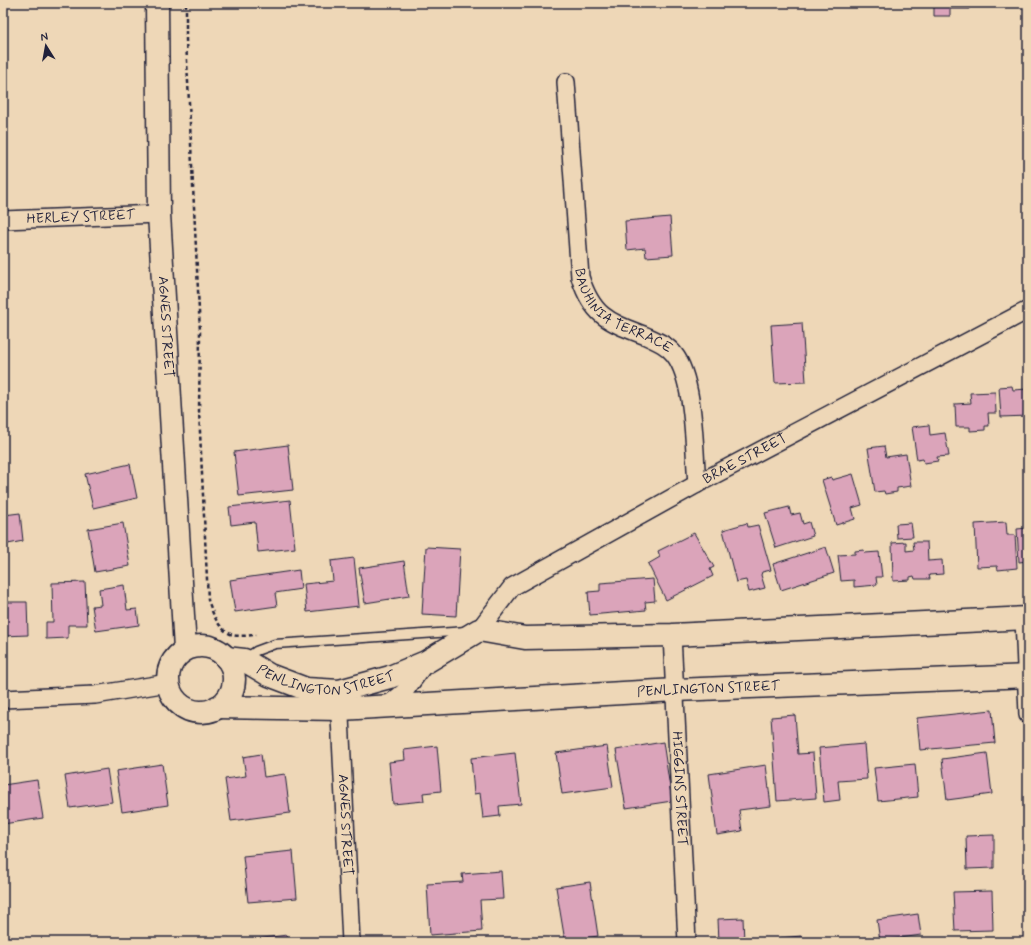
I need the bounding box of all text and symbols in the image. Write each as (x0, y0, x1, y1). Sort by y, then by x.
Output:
north arrow (26, 26, 66, 66)
text: N (39, 30, 49, 45)
street label: HERLEY STREET (26, 206, 136, 228)
street label: BAUHINIA TERRACE (570, 267, 676, 357)
street label: AGNES STREET (154, 275, 178, 378)
street label: BRAE STREET (700, 429, 790, 488)
street label: PENLINGTON STREET (253, 661, 398, 700)
street label: PENLINGTON STREET (636, 677, 781, 701)
street label: HIGGINS STREET (668, 731, 691, 847)
street label: AGNES STREET (334, 774, 357, 876)

